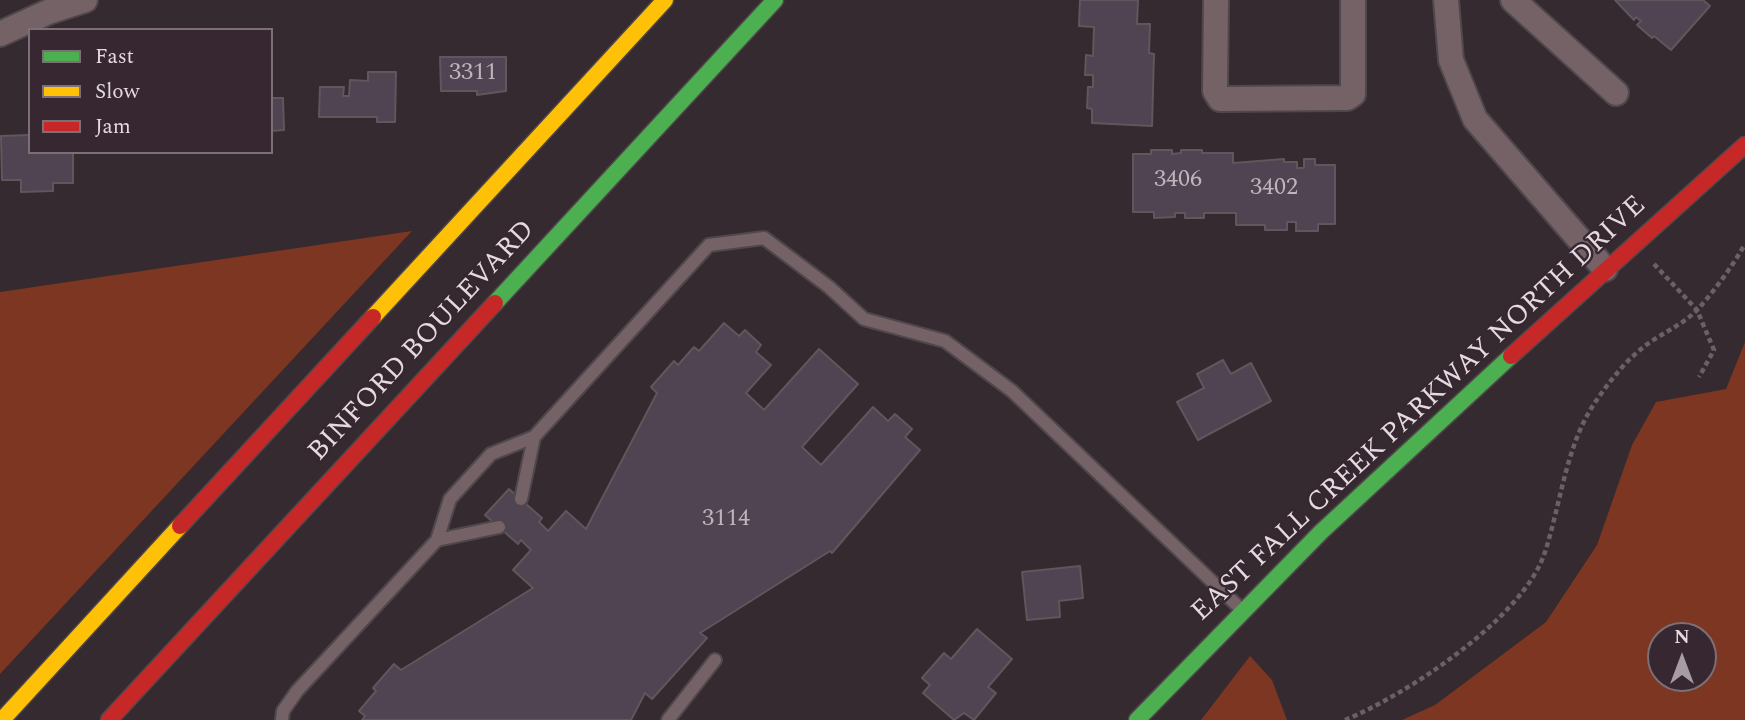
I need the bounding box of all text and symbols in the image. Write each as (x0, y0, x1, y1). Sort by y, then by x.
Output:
legend (28, 28, 273, 154)
text: Fast (95, 41, 134, 73)
house number: 3311 (449, 60, 497, 88)
text: Slow (95, 76, 139, 108)
text: Jam (95, 111, 131, 143)
house number: 3406 (1154, 167, 1202, 195)
house number: 3402 (1250, 175, 1298, 203)
street label: EAST FALL CREEK PARKWAY NORTH DRIVE (1186, 190, 1654, 630)
street label: BINFORD BOULEVARD (303, 215, 543, 469)
house number: 3114 (702, 506, 750, 534)
north arrow (1647, 622, 1717, 692)
text: N (1674, 623, 1690, 652)

